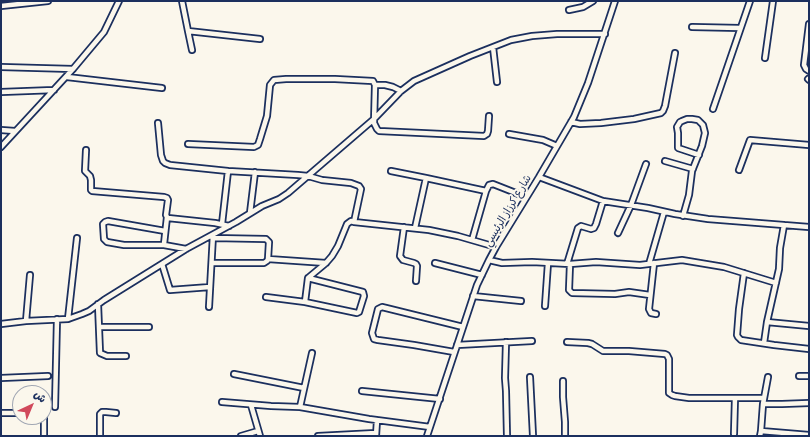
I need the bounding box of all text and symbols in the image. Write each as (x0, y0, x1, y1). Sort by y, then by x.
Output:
street label: شارع كرزاز الرئيسي (481, 173, 535, 249)
north arrow (12, 385, 52, 425)
text: ش (31, 388, 49, 406)

